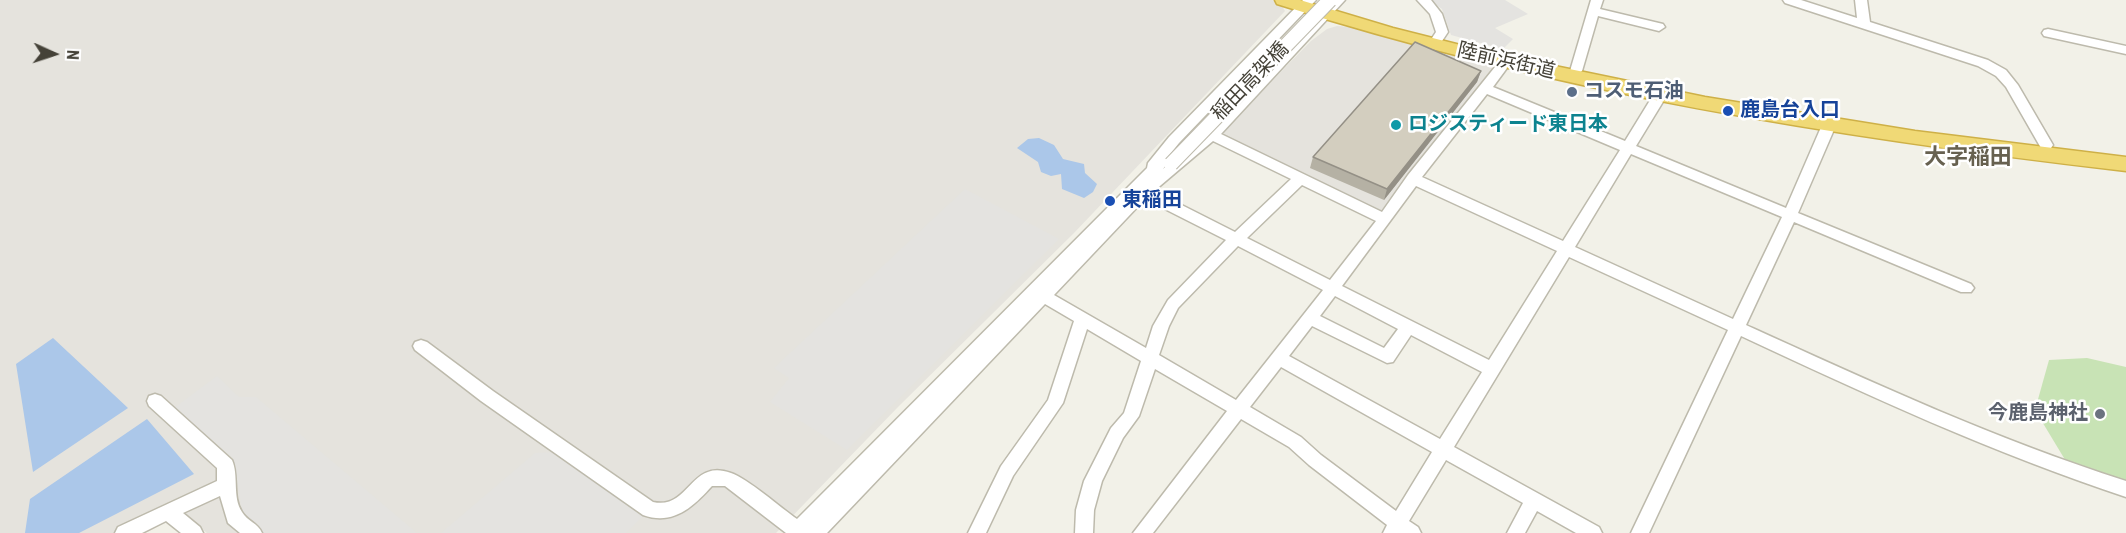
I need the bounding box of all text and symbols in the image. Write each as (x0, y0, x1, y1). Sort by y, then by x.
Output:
north arrow (24, 24, 84, 84)
street label: 稲田高架橋 (1208, 38, 1294, 126)
street label: 陸前浜街道 (1455, 39, 1557, 85)
text: N (63, 50, 82, 60)
place label: コスモ石油 (1584, 80, 1684, 104)
marker: コスモ石油 (1565, 85, 1579, 99)
place label: 鹿島台入口 (1740, 99, 1840, 123)
marker: 鹿島台入口 (1721, 104, 1735, 118)
place label: ロジスティード東日本 (1408, 113, 1608, 137)
marker: ロジスティード東日本 (1389, 118, 1403, 132)
district label: 大字稲田 (1924, 145, 2012, 171)
place label: 東稲田 (1122, 189, 1182, 213)
marker: 東稲田 (1103, 194, 1117, 208)
place label: 今鹿島神社 (1988, 402, 2088, 426)
marker: 今鹿島神社 (2093, 407, 2107, 421)

